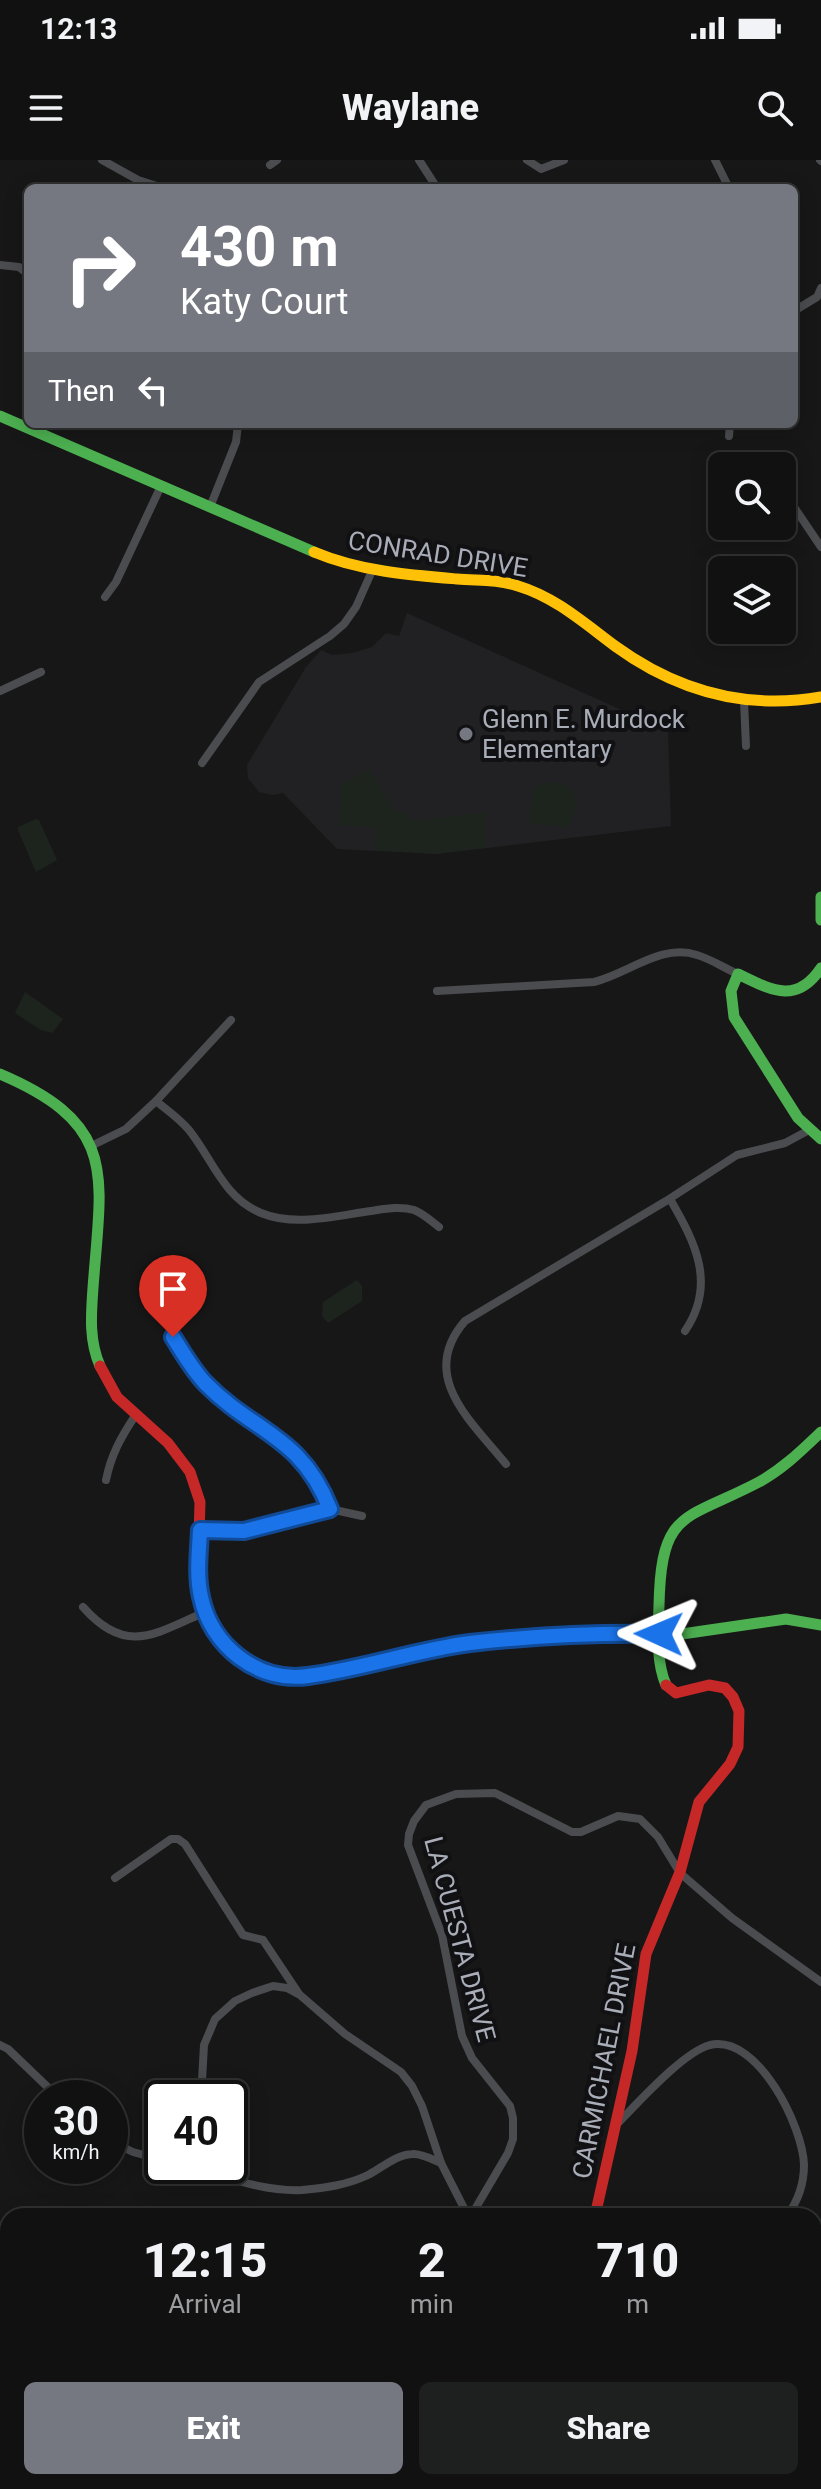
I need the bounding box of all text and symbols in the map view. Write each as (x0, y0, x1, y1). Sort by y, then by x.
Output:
text: 12:13 (40, 11, 117, 46)
icon: menu (24, 86, 68, 130)
icon: search (753, 86, 797, 130)
text: Waylane (342, 87, 479, 129)
text: 430 m (180, 214, 339, 280)
icon: right (48, 216, 152, 320)
text: Katy Court (180, 281, 349, 323)
icon: left (131, 368, 175, 412)
text: Then (48, 373, 115, 408)
map controls (708, 452, 796, 644)
button: search (708, 452, 796, 540)
street label: CONRAD DRIVE (346, 525, 530, 583)
button: layers (708, 556, 796, 644)
place label: Glenn E. Murdock Elementary (482, 704, 686, 764)
marker: Glenn E. Murdock Elementary (457, 725, 475, 743)
pin (139, 1255, 207, 1337)
icon: arrive (151, 1267, 195, 1311)
position arrow (617, 1592, 701, 1676)
street label: LA CUESTA DRIVE (418, 1833, 502, 2045)
street label: CARMICHAEL DRIVE (566, 1941, 642, 2181)
speed limit sign: 40 (144, 2080, 248, 2184)
text: 30 (53, 2098, 99, 2145)
text: km/h (53, 2140, 99, 2164)
text: 12:15 (143, 2232, 267, 2289)
text: 2 (418, 2232, 446, 2289)
text: 710 (596, 2232, 679, 2289)
text: Arrival (168, 2289, 242, 2319)
text: min (410, 2289, 454, 2319)
text: m (626, 2289, 649, 2319)
button: Exit (24, 2382, 403, 2474)
button: Share (419, 2382, 798, 2474)

